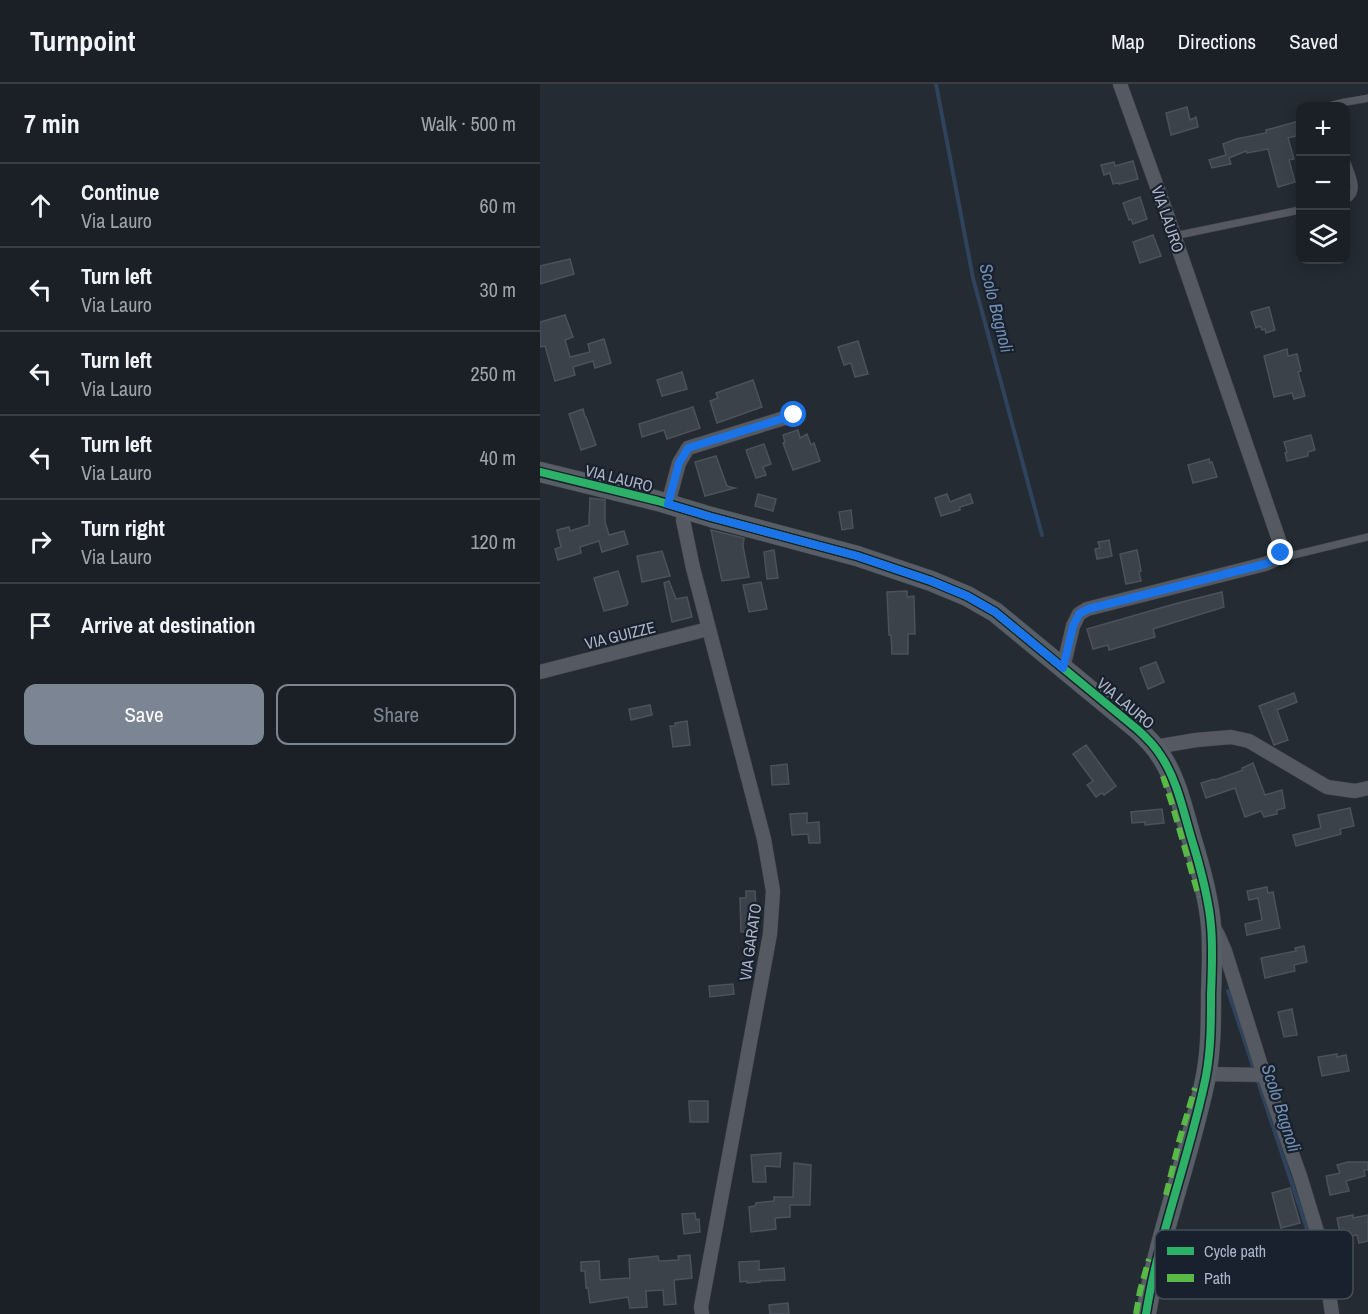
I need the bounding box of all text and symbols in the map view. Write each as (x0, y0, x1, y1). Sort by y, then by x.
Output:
text: Turnpoint (30, 22, 135, 60)
text: Map (1111, 27, 1145, 56)
text: Directions (1178, 27, 1256, 56)
text: Saved (1289, 27, 1338, 56)
map controls (1296, 102, 1350, 264)
button: + (1296, 102, 1350, 156)
text: 7 min (24, 106, 80, 141)
text: Walk · 500 m (421, 110, 516, 137)
button: − (1296, 156, 1350, 210)
text: Continue (81, 177, 159, 207)
street label: VIA LAURO (1146, 183, 1190, 255)
icon: ahead (24, 189, 57, 222)
text: 60 m (480, 192, 516, 219)
text: Via Lauro (81, 207, 152, 234)
button: layers (1296, 210, 1350, 264)
text: Turn left (81, 261, 152, 291)
water label: Scolo Bagnoli (973, 261, 1020, 355)
icon: left (24, 273, 57, 306)
text: 30 m (480, 276, 516, 303)
text: Via Lauro (81, 291, 152, 318)
text: Turn left (81, 345, 152, 375)
icon: left (24, 357, 57, 390)
text: 250 m (470, 360, 516, 387)
text: Via Lauro (81, 375, 152, 402)
route start (780, 401, 806, 427)
text: Turn left (81, 429, 152, 459)
icon: left (24, 441, 57, 474)
text: 40 m (480, 444, 516, 471)
text: Via Lauro (81, 459, 152, 486)
street label: VIA LAURO (583, 459, 655, 497)
text: Turn right (81, 513, 165, 543)
icon: right (24, 525, 57, 558)
text: 120 m (470, 528, 516, 555)
route end (1267, 539, 1293, 565)
text: Via Lauro (81, 543, 152, 570)
icon: arrive (24, 609, 57, 642)
text: Arrive at destination (81, 610, 255, 640)
street label: VIA GUIZZE (582, 616, 658, 654)
street label: VIA LAURO (1092, 672, 1160, 734)
button: Save (24, 684, 264, 745)
button: Share (276, 684, 516, 745)
street label: VIA GARATO (734, 902, 766, 982)
water label: Scolo Bagnoli (1256, 1061, 1307, 1155)
legend (1155, 1230, 1353, 1299)
text: Cycle path (1204, 1240, 1266, 1262)
text: Path (1204, 1267, 1231, 1289)

